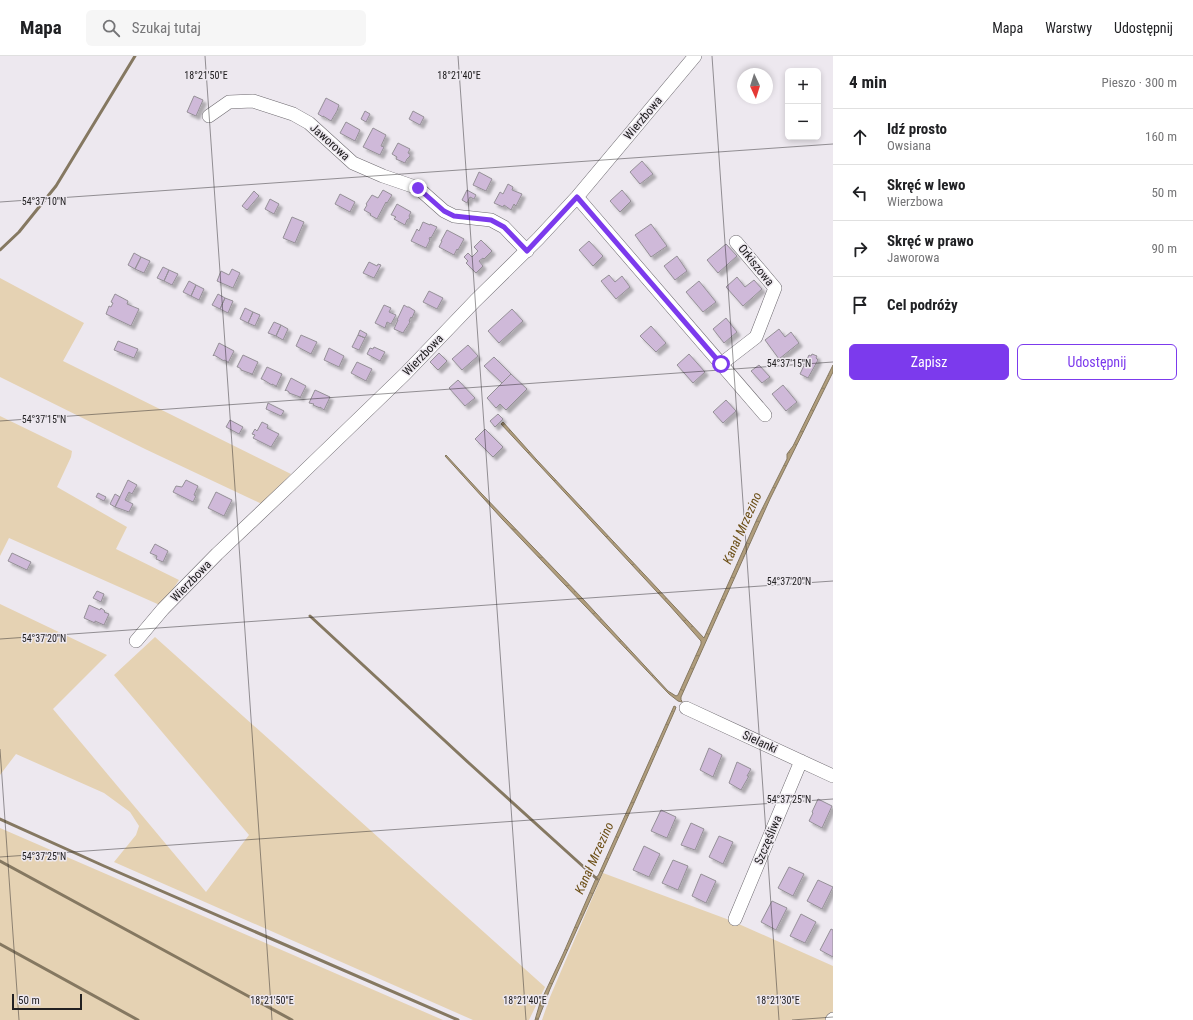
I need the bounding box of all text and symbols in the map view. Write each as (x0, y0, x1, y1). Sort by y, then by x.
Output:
search box (86, 10, 366, 46)
text: Mapa (20, 16, 62, 39)
icon: search (100, 17, 122, 39)
text: Szukaj tutaj (132, 19, 201, 37)
text: Mapa (992, 20, 1023, 36)
text: Warstwy (1045, 20, 1092, 36)
text: Udostępnij (1114, 20, 1173, 36)
north arrow (737, 68, 773, 104)
map controls (785, 68, 821, 140)
button: + (785, 68, 821, 104)
text: 18°21'50"E (184, 70, 228, 81)
text: 18°21'40"E (437, 70, 481, 81)
text: 4 min (849, 72, 887, 92)
text: Pieszo · 300 m (1102, 75, 1177, 90)
street label: Wierzbowa (621, 93, 665, 142)
button: − (785, 104, 821, 140)
text: Idź prosto (887, 120, 947, 138)
street label: Jaworowa (307, 121, 353, 164)
icon: ahead (849, 126, 871, 148)
text: 160 m (1145, 129, 1177, 144)
text: Owsiana (887, 138, 931, 153)
text: Skręć w lewo (887, 176, 966, 194)
route end (409, 179, 427, 197)
icon: left (849, 182, 871, 204)
text: 50 m (1151, 185, 1177, 200)
text: Wierzbowa (887, 194, 943, 209)
text: 54°37'10"N (22, 196, 66, 207)
text: Skręć w prawo (887, 232, 974, 250)
icon: right (849, 238, 871, 260)
street label: Orkiszowa (735, 241, 777, 289)
text: 90 m (1151, 241, 1177, 256)
text: Jaworowa (887, 250, 940, 265)
icon: arrive (849, 294, 871, 316)
text: Cel podróży (887, 296, 958, 314)
street label: Wierzbowa (400, 331, 446, 379)
button: Zapisz (849, 344, 1009, 380)
button: Udostępnij (1017, 344, 1177, 380)
route start (712, 355, 730, 373)
text: 54°37'15"N (767, 358, 811, 369)
text: 54°37'15"N (22, 414, 66, 425)
water label: Kanał Mrzezino (720, 490, 764, 566)
street label: Wierzbowa (168, 557, 214, 605)
text: 54°37'20"N (767, 576, 811, 587)
text: 54°37'20"N (22, 633, 66, 644)
street label: Sielanki (740, 728, 780, 756)
text: 54°37'25"N (767, 794, 811, 805)
street label: Szczęśliwa (751, 813, 785, 867)
water label: Kanał Mrzezino (572, 820, 616, 896)
text: 54°37'25"N (22, 851, 66, 862)
scale bar (12, 992, 82, 1011)
text: 50 m (18, 994, 40, 1007)
text: 18°21'50"E (250, 995, 294, 1006)
text: 18°21'40"E (503, 995, 547, 1006)
text: 18°21'30"E (756, 995, 800, 1006)

